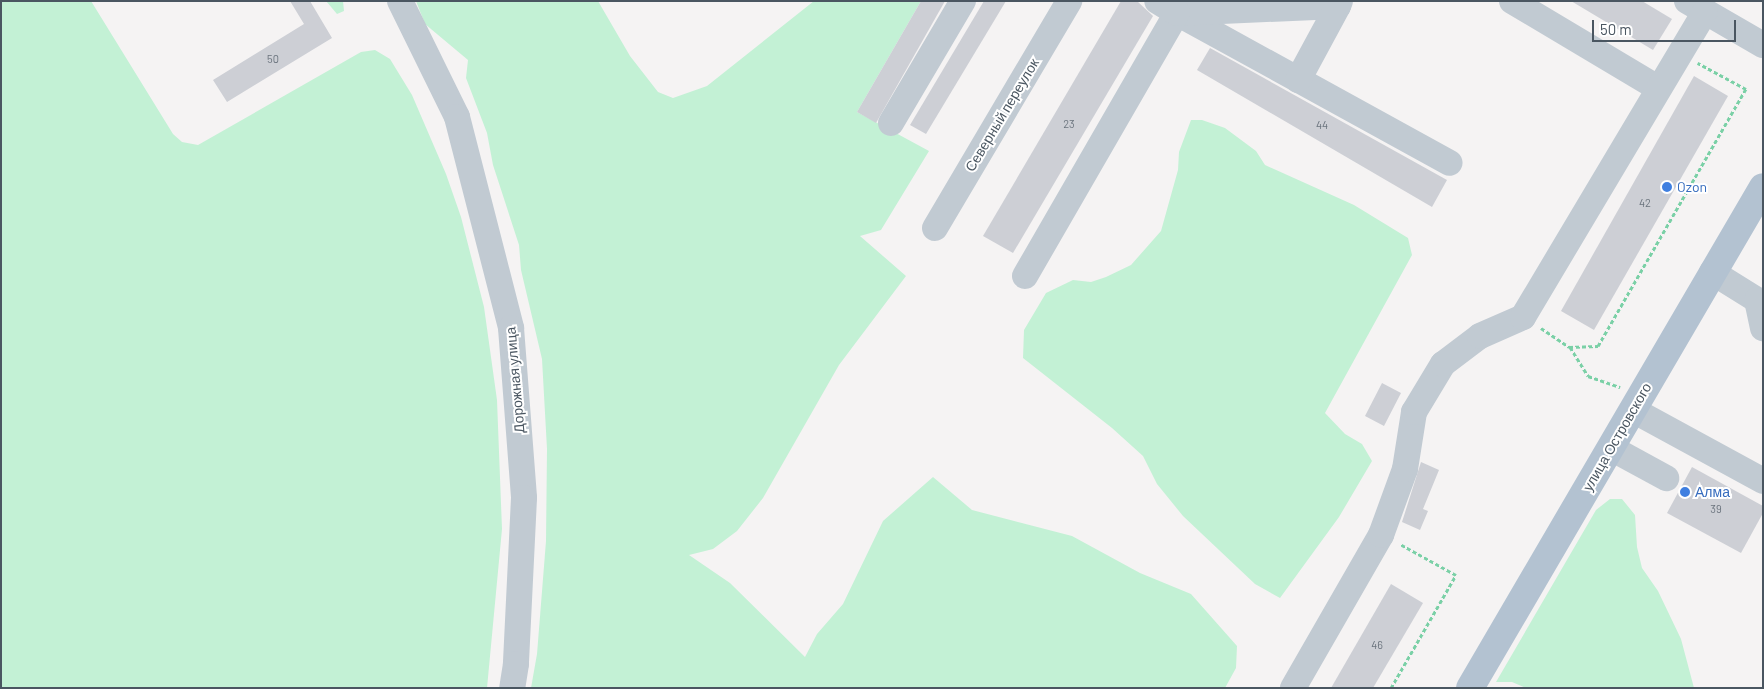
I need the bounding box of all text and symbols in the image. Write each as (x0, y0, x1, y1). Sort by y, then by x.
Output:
scale bar (1594, 10, 1738, 42)
text: 50 m (1600, 20, 1632, 38)
house number: 50 (267, 52, 279, 66)
street label: Северный переулок (962, 55, 1042, 175)
house number: 23 (1063, 117, 1075, 131)
house number: 44 (1316, 118, 1328, 132)
place label: Ozon (1677, 179, 1707, 195)
marker: Ozon (1661, 181, 1673, 193)
house number: 42 (1639, 196, 1651, 210)
street label: Дорожная улица (502, 326, 528, 434)
street label: улица Островского (1579, 380, 1655, 494)
place label: Алма (1695, 484, 1730, 500)
marker: Алма (1679, 486, 1691, 498)
house number: 39 (1710, 502, 1722, 516)
house number: 46 (1371, 638, 1383, 652)

